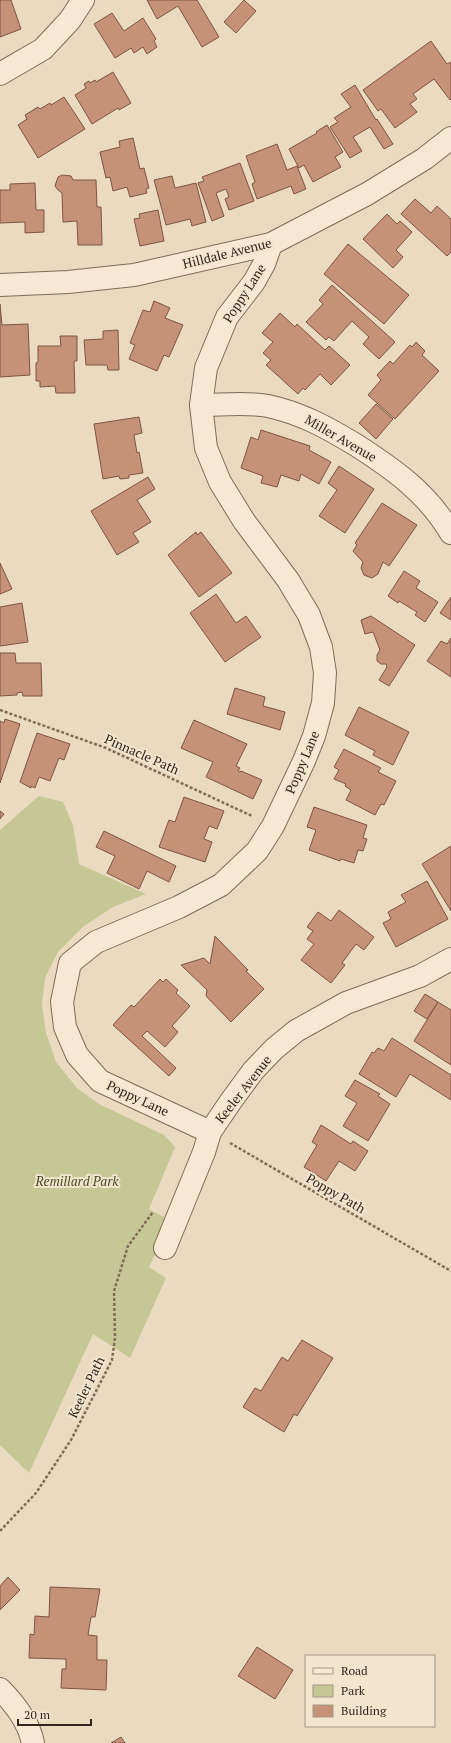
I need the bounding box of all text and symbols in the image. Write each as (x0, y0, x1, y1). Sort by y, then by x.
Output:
street label: Hilldale Avenue (181, 233, 273, 273)
street label: Poppy Lane (218, 260, 270, 326)
street label: Miller Avenue (302, 410, 380, 466)
street label: Poppy Lane (281, 728, 323, 796)
street label: Pinnacle Path (102, 729, 183, 779)
street label: Keeler Avenue (211, 1051, 275, 1127)
street label: Poppy Lane (104, 1076, 172, 1120)
street label: Poppy Path (303, 1169, 369, 1217)
park label: Remillard Park (35, 1172, 119, 1190)
street label: Keeler Path (63, 1353, 109, 1421)
legend (305, 1655, 435, 1727)
text: Road (341, 1663, 368, 1678)
text: Park (341, 1683, 366, 1698)
scale bar (18, 1701, 91, 1727)
text: Building (341, 1703, 387, 1718)
text: 20 m (24, 1707, 51, 1722)

